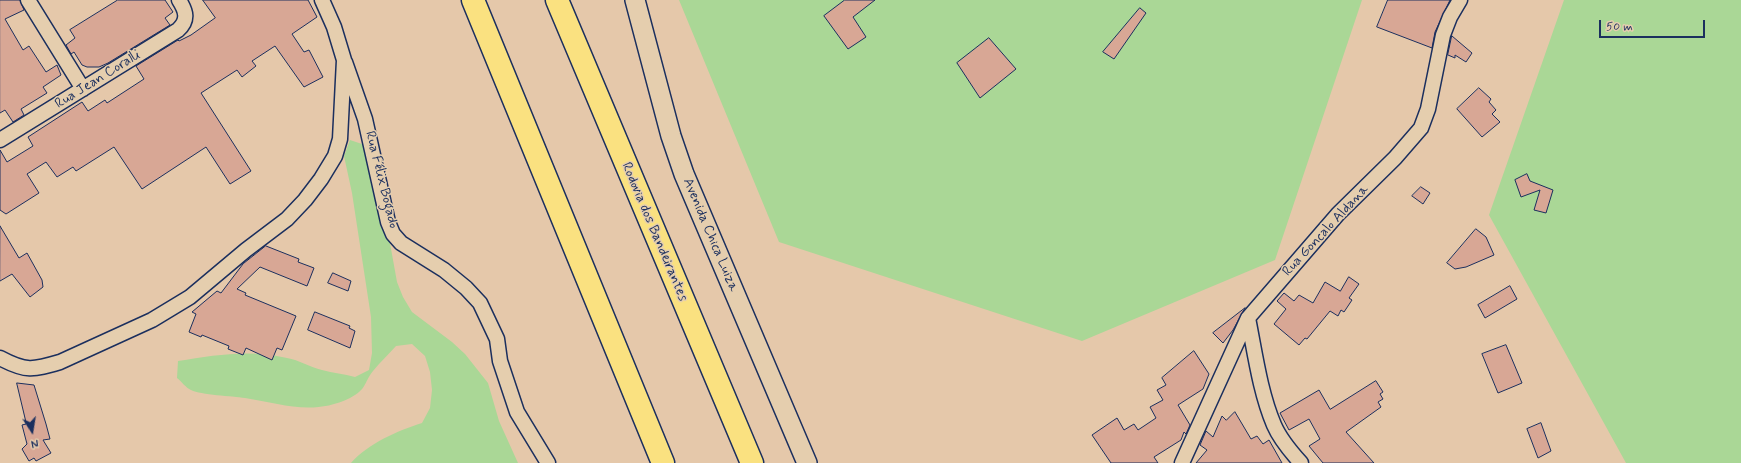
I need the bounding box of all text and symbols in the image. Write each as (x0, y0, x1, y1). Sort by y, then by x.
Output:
scale bar (1601, 12, 1707, 38)
text: 50 m (1606, 19, 1633, 35)
street label: Rua Jean Coralli (52, 47, 144, 113)
street label: Rua Félix Bogado (361, 130, 401, 230)
street label: Rodovia dos Bandeirantes (617, 160, 691, 304)
street label: Avenida Chica Luiza (679, 176, 741, 294)
street label: Rua Goncalo Aldana (1279, 182, 1373, 280)
north arrow (12, 411, 52, 451)
text: N (29, 435, 40, 450)

